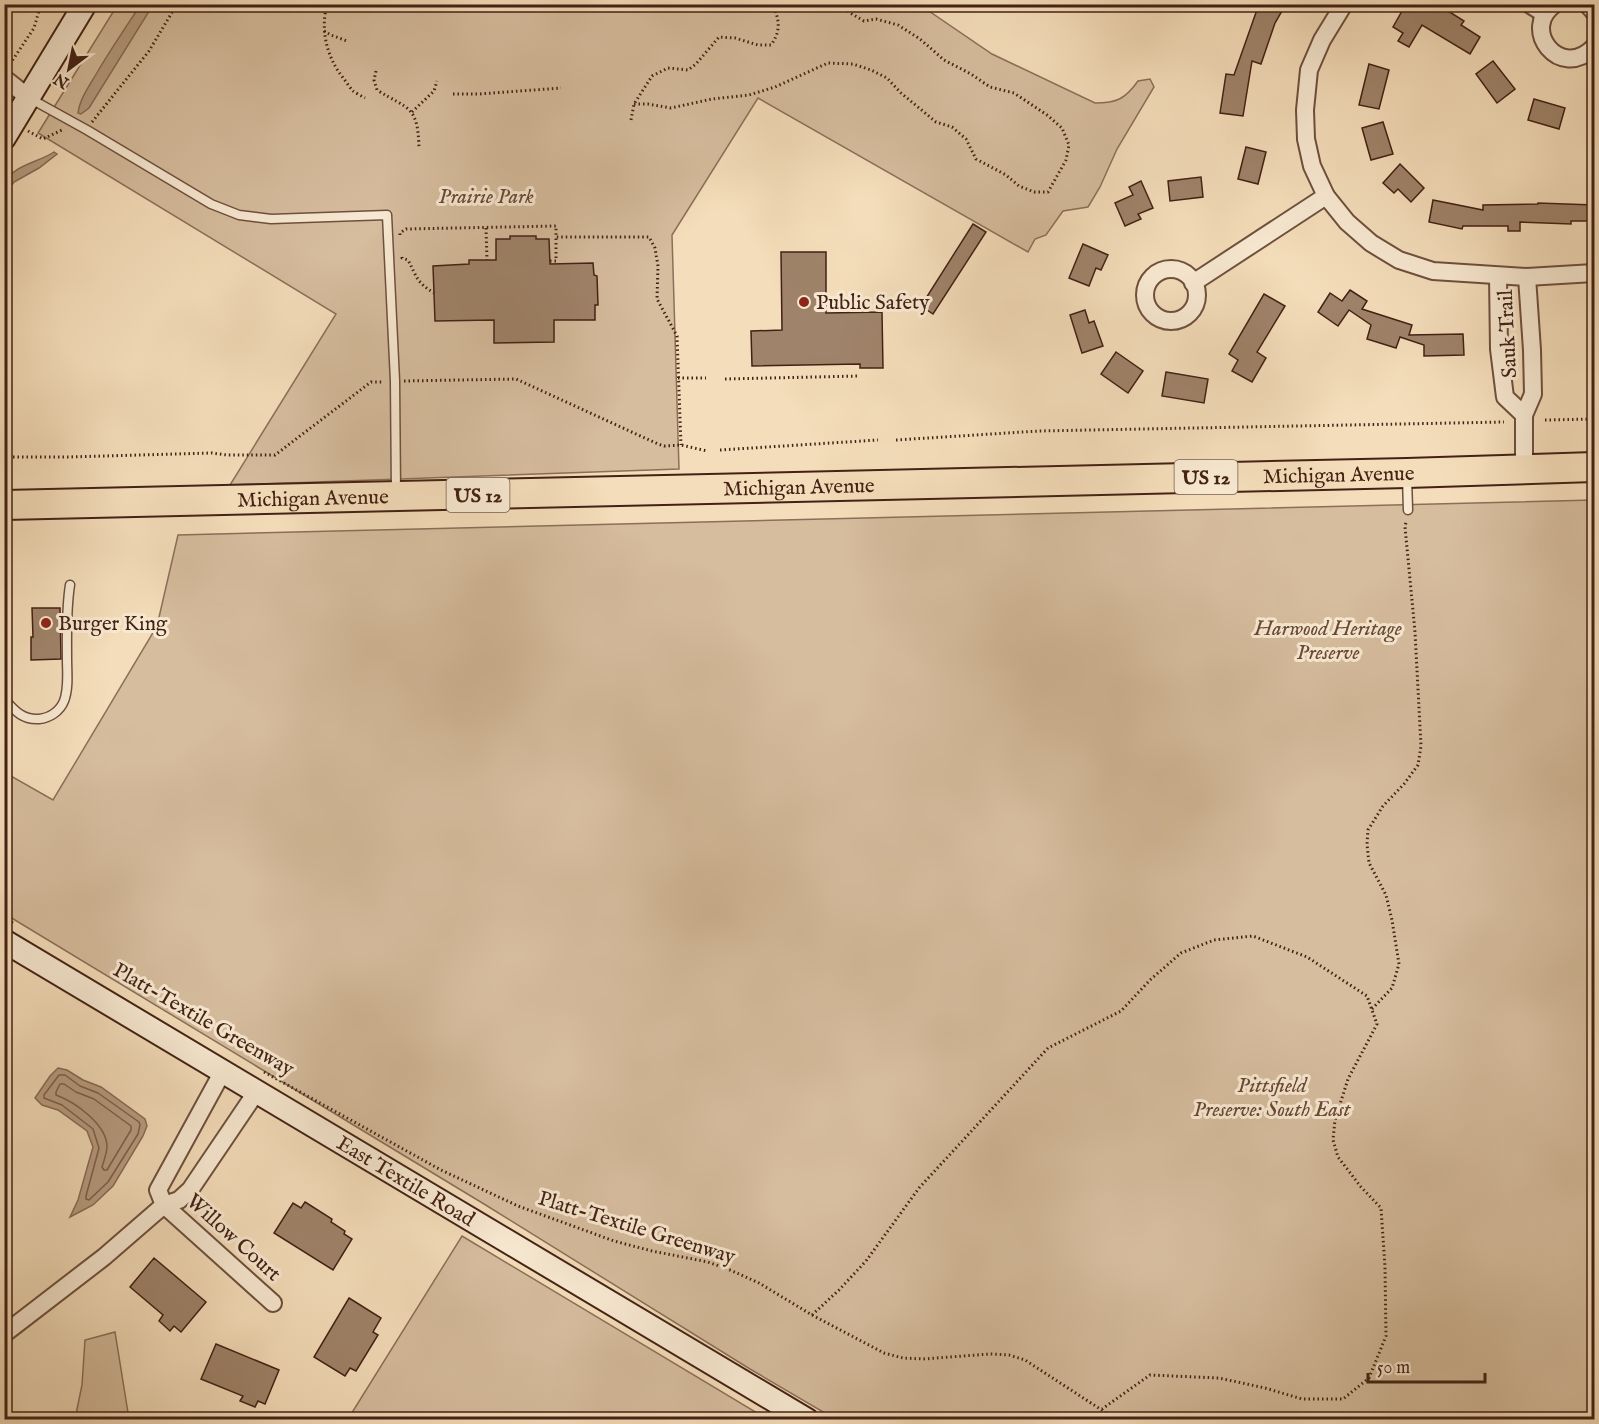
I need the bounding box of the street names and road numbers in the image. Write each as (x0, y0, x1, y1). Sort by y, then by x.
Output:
street label: Sauk Trail (1493, 289, 1524, 379)
road number: US 12 (1174, 460, 1238, 494)
street label: Michigan Avenue (1263, 461, 1415, 491)
street label: Michigan Avenue (723, 473, 875, 504)
road number: US 12 (446, 478, 510, 512)
street label: Michigan Avenue (237, 484, 389, 515)
street label: Platt-Textile Greenway (108, 957, 299, 1084)
street label: East Textile Road (331, 1130, 480, 1234)
street label: Platt-Textile Greenway (535, 1186, 739, 1271)
street label: Willow Court (180, 1188, 286, 1288)

